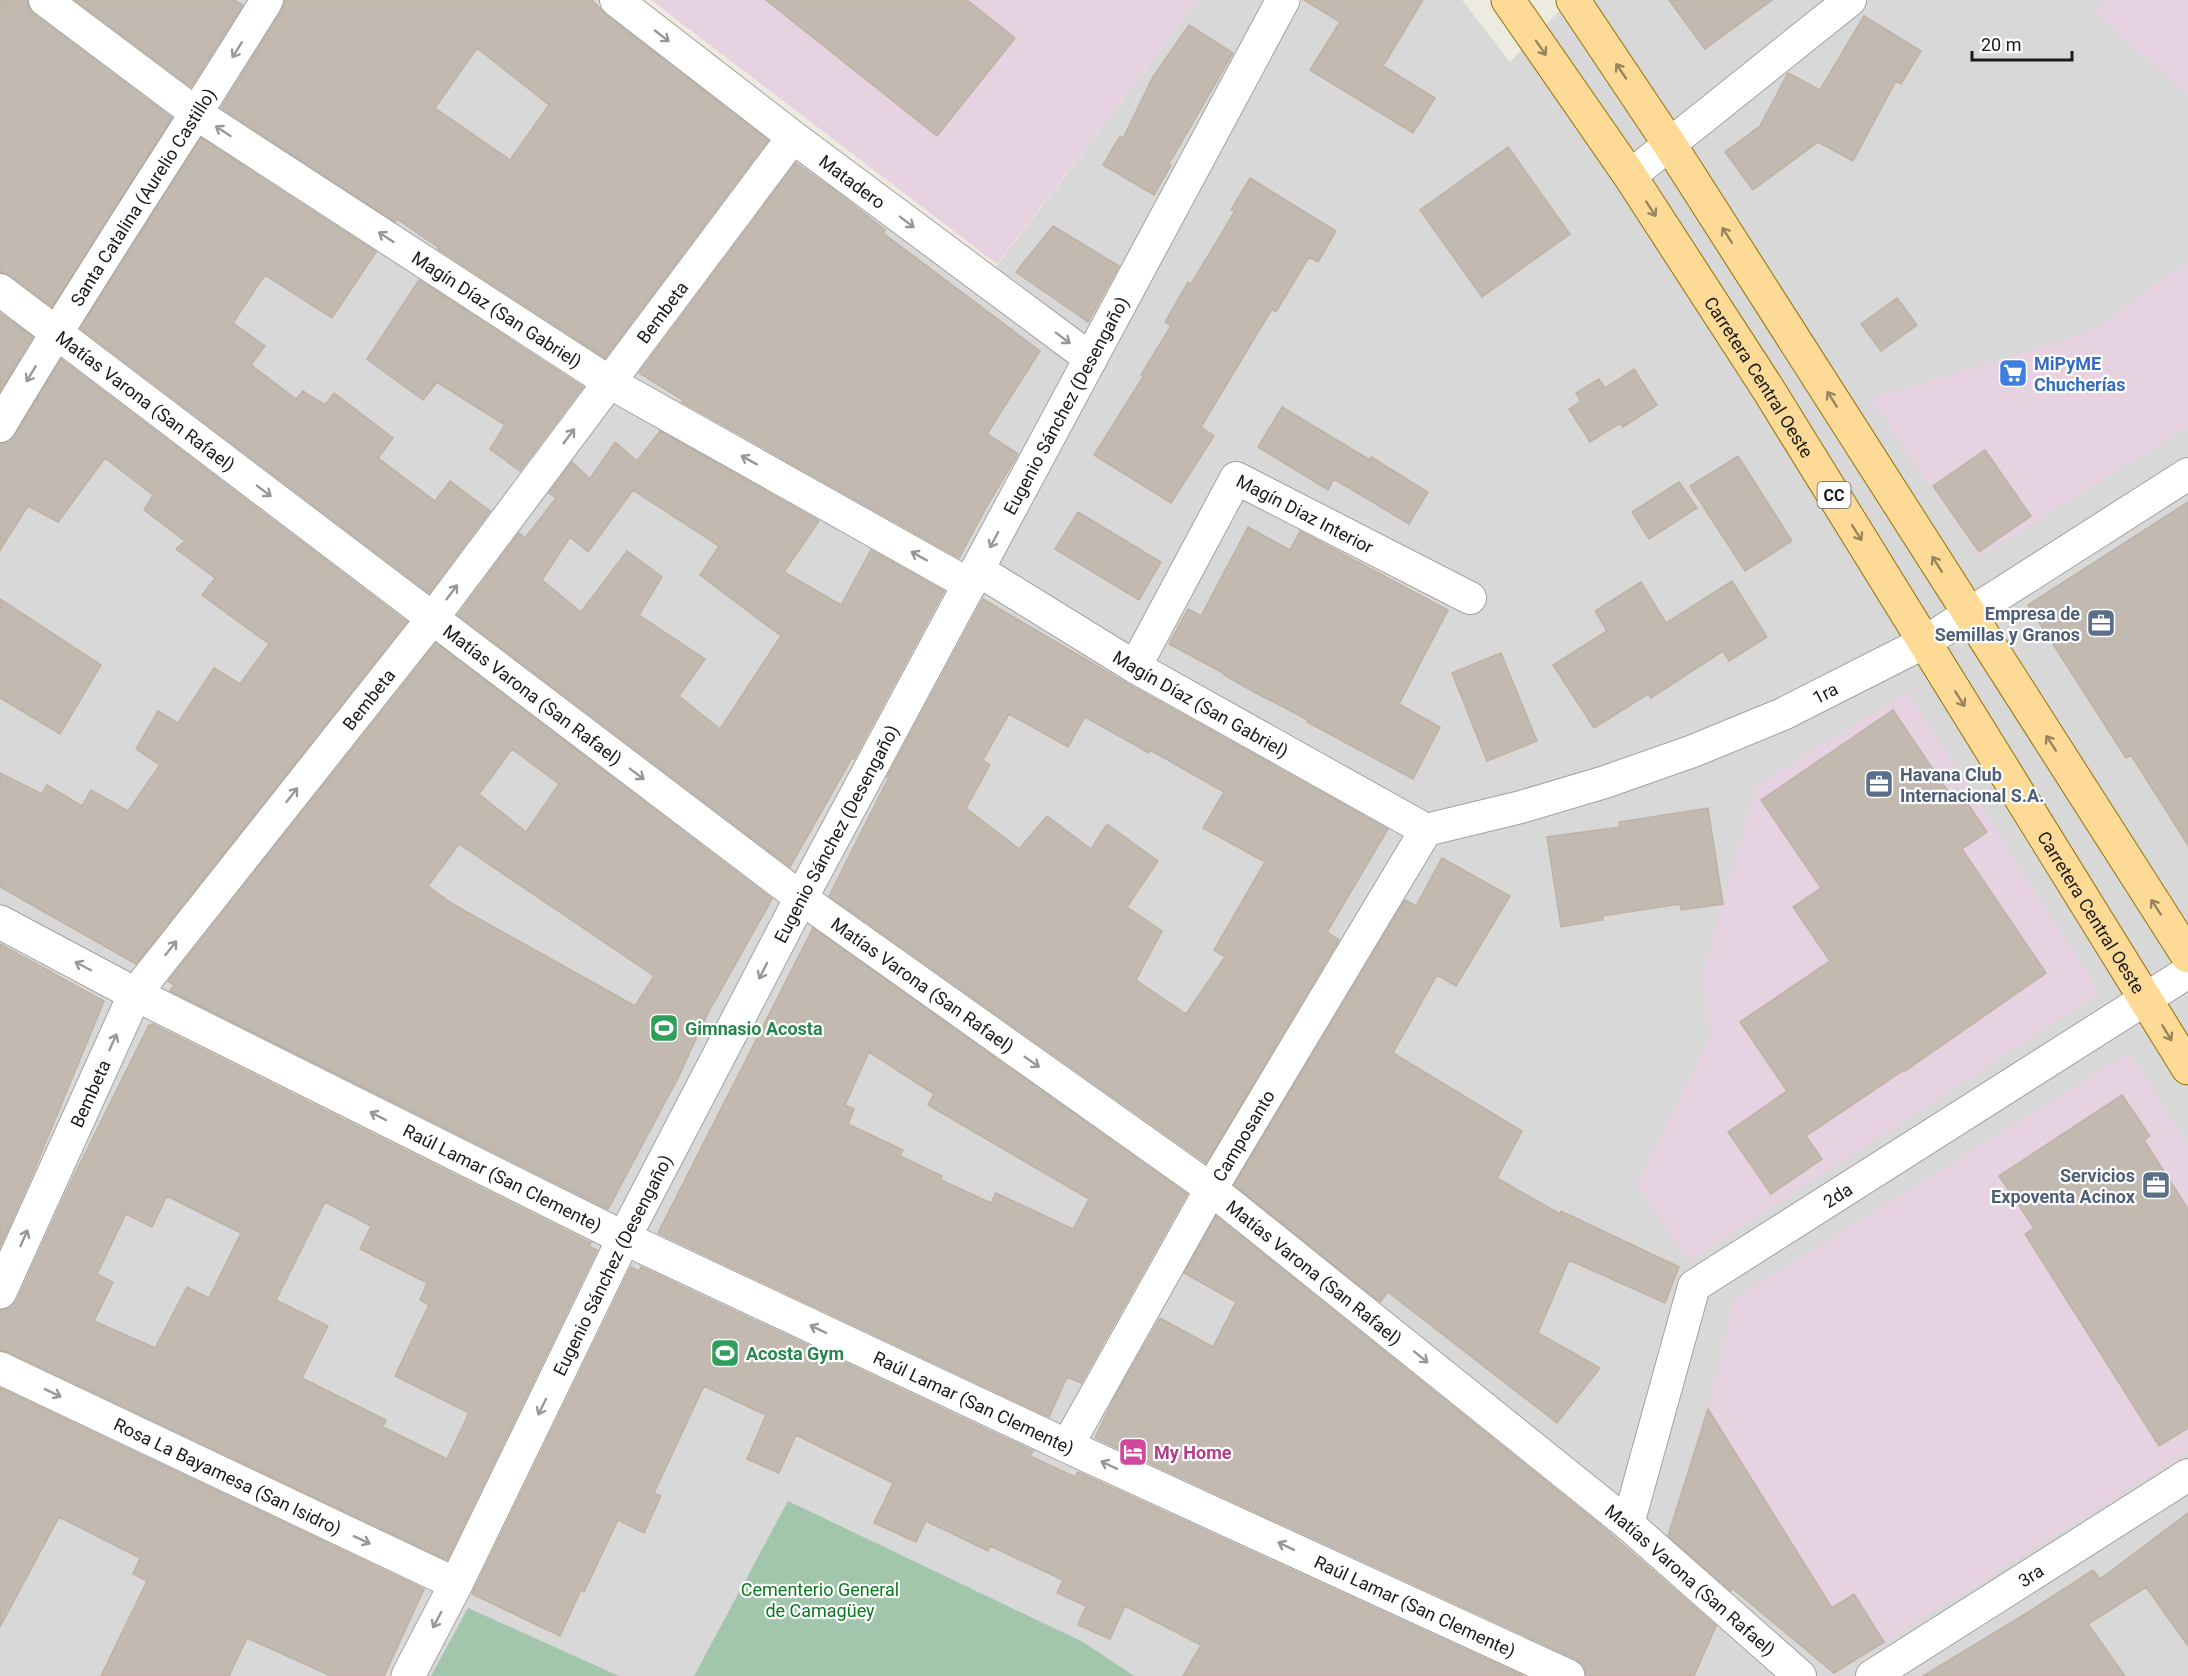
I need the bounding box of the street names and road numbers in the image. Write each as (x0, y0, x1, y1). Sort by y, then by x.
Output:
street label: Santa Catalina (Aurelio Castillo) (66, 84, 221, 310)
street label: Matadero (815, 150, 890, 213)
street label: Magín Díaz (San Gabriel) (408, 246, 586, 373)
street label: Bembeta (632, 277, 692, 347)
street label: Carretera Central Oeste (1700, 292, 1818, 461)
street label: Eugenio Sánchez (Desengaño) (998, 293, 1133, 518)
street label: Matías Varona (San Rafael) (52, 326, 239, 476)
street label: Magín Diaz Interior (1233, 470, 1377, 557)
road number: CC (1818, 482, 1850, 508)
street label: Matías Varona (San Rafael) (439, 620, 626, 770)
street label: Magín Díaz (San Gabriel) (1109, 646, 1292, 762)
street label: Bembeta (338, 665, 399, 734)
street label: 1ra (1809, 678, 1841, 708)
street label: Eugenio Sánchez (Desengaño) (769, 721, 904, 946)
street label: Carretera Central Oeste (2034, 827, 2150, 997)
street label: Matías Varona (San Rafael) (827, 913, 1018, 1057)
street label: Bembeta (66, 1056, 114, 1131)
street label: Camposanto (1208, 1086, 1278, 1185)
street label: Raúl Lamar (San Clemente) (400, 1119, 605, 1237)
street label: Eugenio Sánchez (Desengaño) (548, 1151, 677, 1379)
street label: 2da (1819, 1178, 1856, 1212)
street label: Matías Varona (San Rafael) (1222, 1195, 1406, 1350)
street label: Raúl Lamar (San Clemente) (870, 1346, 1077, 1459)
street label: Rosa La Bayamesa (San Isidro) (111, 1413, 345, 1540)
street label: Matías Varona (San Rafael) (1601, 1500, 1780, 1661)
street label: Raúl Lamar (San Clemente) (1311, 1551, 1519, 1662)
street label: 3ra (2014, 1559, 2047, 1591)

